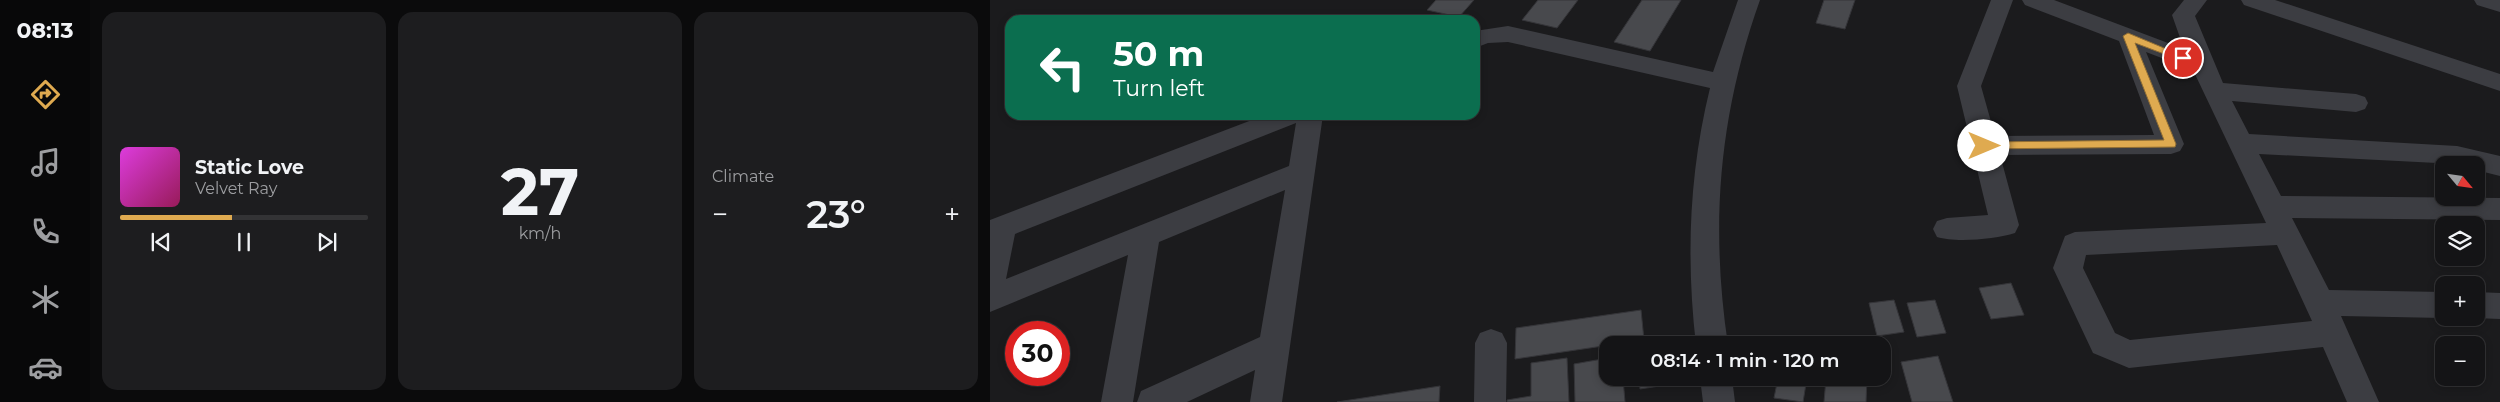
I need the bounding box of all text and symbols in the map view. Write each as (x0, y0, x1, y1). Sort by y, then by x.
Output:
text: 08:13 (17, 17, 73, 44)
text: 50 m (1113, 32, 1204, 75)
icon: left (1030, 35, 1095, 100)
pin (2162, 37, 2204, 79)
icon: arrive (2169, 44, 2197, 72)
text: Turn left (1113, 75, 1205, 102)
icon: directions (28, 77, 63, 112)
position arrow (1957, 119, 2009, 171)
icon: music (28, 145, 63, 180)
text: 27 (501, 152, 579, 231)
text: Static Love (195, 156, 304, 179)
north arrow (2435, 156, 2485, 206)
map controls (2435, 156, 2485, 386)
text: Climate (712, 167, 774, 186)
text: Velvet Ray (195, 179, 277, 198)
text: 23° (806, 191, 866, 238)
text: − (712, 197, 728, 231)
text: + (944, 197, 960, 231)
icon: phone (28, 214, 63, 249)
button: layers (2435, 216, 2485, 266)
text: km/h (519, 224, 561, 243)
icon: previous (147, 228, 175, 256)
icon: pause (230, 228, 258, 256)
icon: next (313, 228, 341, 256)
button: + (2435, 276, 2485, 326)
icon: climate (28, 282, 63, 317)
speed limit sign: 30 (1005, 321, 1070, 386)
button: − (2435, 336, 2485, 386)
text: 08:14 · 1 min · 120 m (1650, 349, 1840, 372)
icon: car (28, 350, 63, 385)

